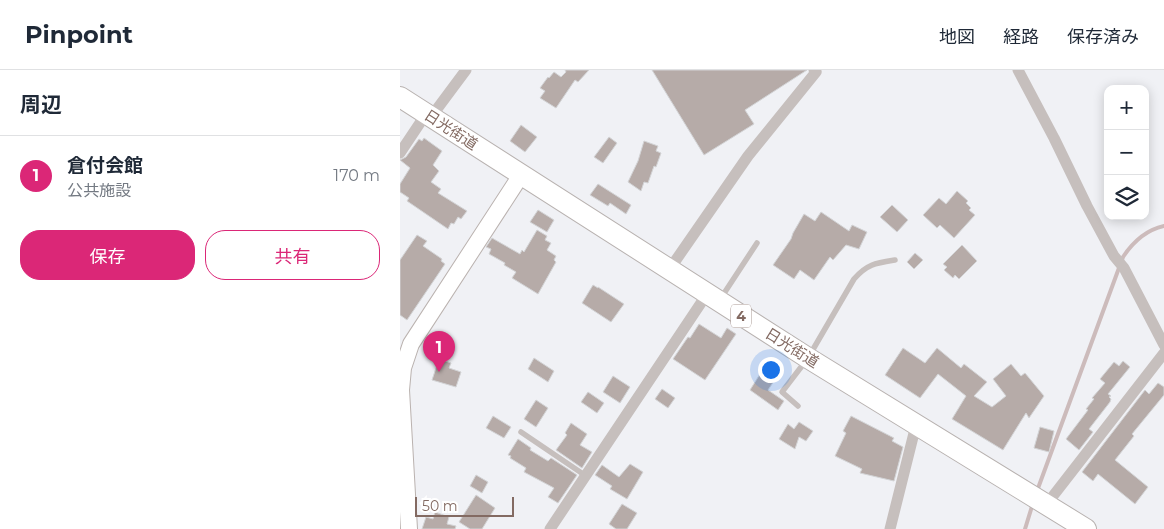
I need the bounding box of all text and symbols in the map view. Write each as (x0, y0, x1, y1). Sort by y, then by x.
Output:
text: Pinpoint (25, 20, 133, 49)
text: 地図 (939, 26, 975, 48)
text: 経路 (1003, 26, 1039, 48)
text: 保存済み (1067, 26, 1139, 48)
map controls (1104, 85, 1149, 220)
button: + (1104, 85, 1149, 130)
text: 周辺 (20, 92, 62, 117)
street label: 日光街道 (421, 105, 482, 154)
button: − (1104, 130, 1149, 175)
text: 倉付会館 (67, 154, 143, 177)
text: 1 (33, 166, 39, 185)
text: 170 m (333, 166, 380, 185)
button: layers (1104, 175, 1149, 220)
text: 公共施設 (67, 181, 131, 200)
button: 保存 (20, 230, 195, 280)
button: 共有 (205, 230, 380, 280)
road number: 4 (731, 305, 751, 328)
street label: 日光街道 (762, 324, 823, 372)
pin: 1 (423, 331, 455, 372)
your location (758, 357, 784, 383)
scale bar (415, 494, 514, 517)
text: 50 m (422, 497, 458, 515)

